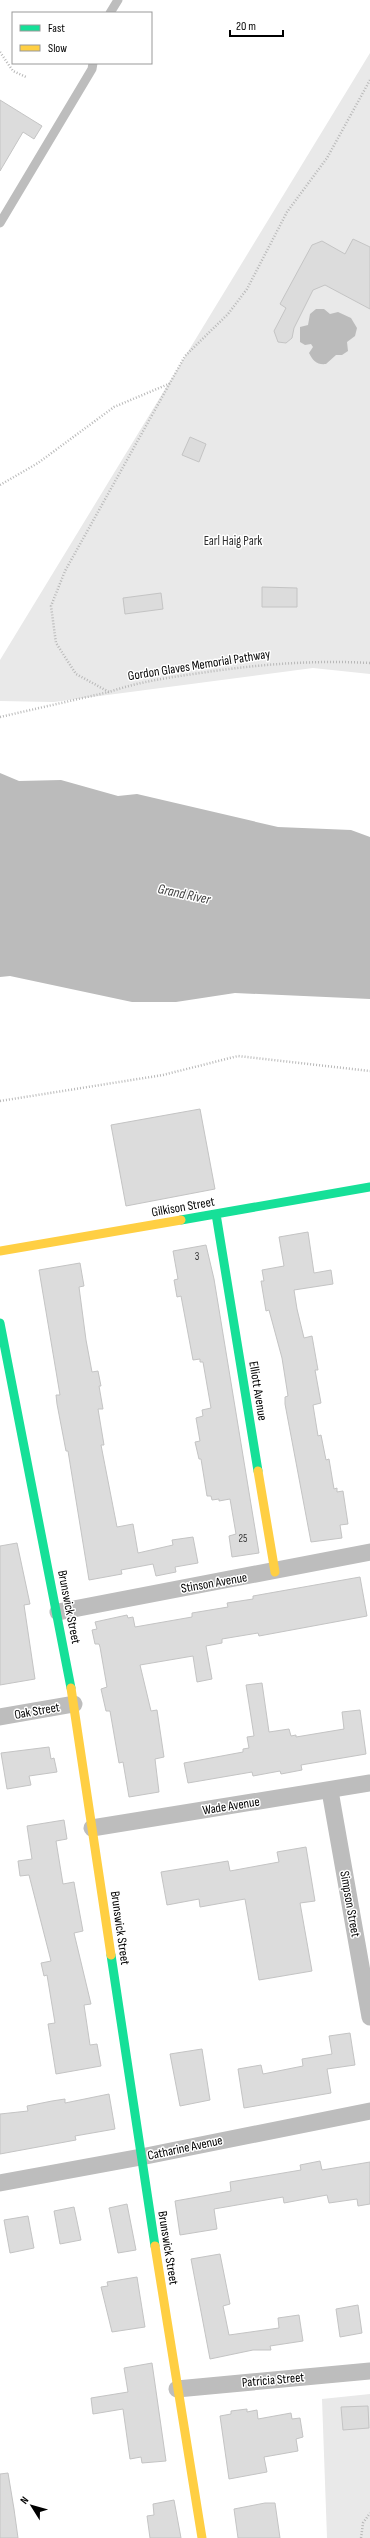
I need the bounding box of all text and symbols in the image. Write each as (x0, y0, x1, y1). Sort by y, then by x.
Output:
legend (12, 12, 152, 64)
scale bar (230, 12, 283, 38)
text: 20 m (236, 19, 256, 34)
text: Fast (48, 21, 65, 36)
text: Slow (48, 41, 67, 56)
park label: Earl Haig Park (204, 533, 262, 549)
street label: Gordon Glaves Memorial Pathway (127, 646, 271, 684)
water label: Grand River (156, 880, 213, 908)
street label: Gilkison Street (150, 1194, 216, 1220)
house number: 3 (195, 1250, 200, 1263)
street label: Elliott Avenue (245, 1360, 271, 1422)
house number: 25 (239, 1532, 247, 1545)
street label: Brunswick Street (54, 1569, 84, 1645)
street label: Stinson Avenue (180, 1569, 248, 1597)
street label: Oak Street (13, 1699, 61, 1723)
street label: Wade Avenue (201, 1794, 261, 1818)
street label: Simpson Street (336, 1870, 364, 1938)
street label: Brunswick Street (107, 1890, 133, 1966)
street label: Catharine Avenue (146, 2132, 224, 2164)
street label: Brunswick Street (154, 2210, 182, 2286)
street label: Patricia Street (241, 2369, 305, 2391)
north arrow (12, 2486, 52, 2526)
text: N (17, 2494, 31, 2507)

